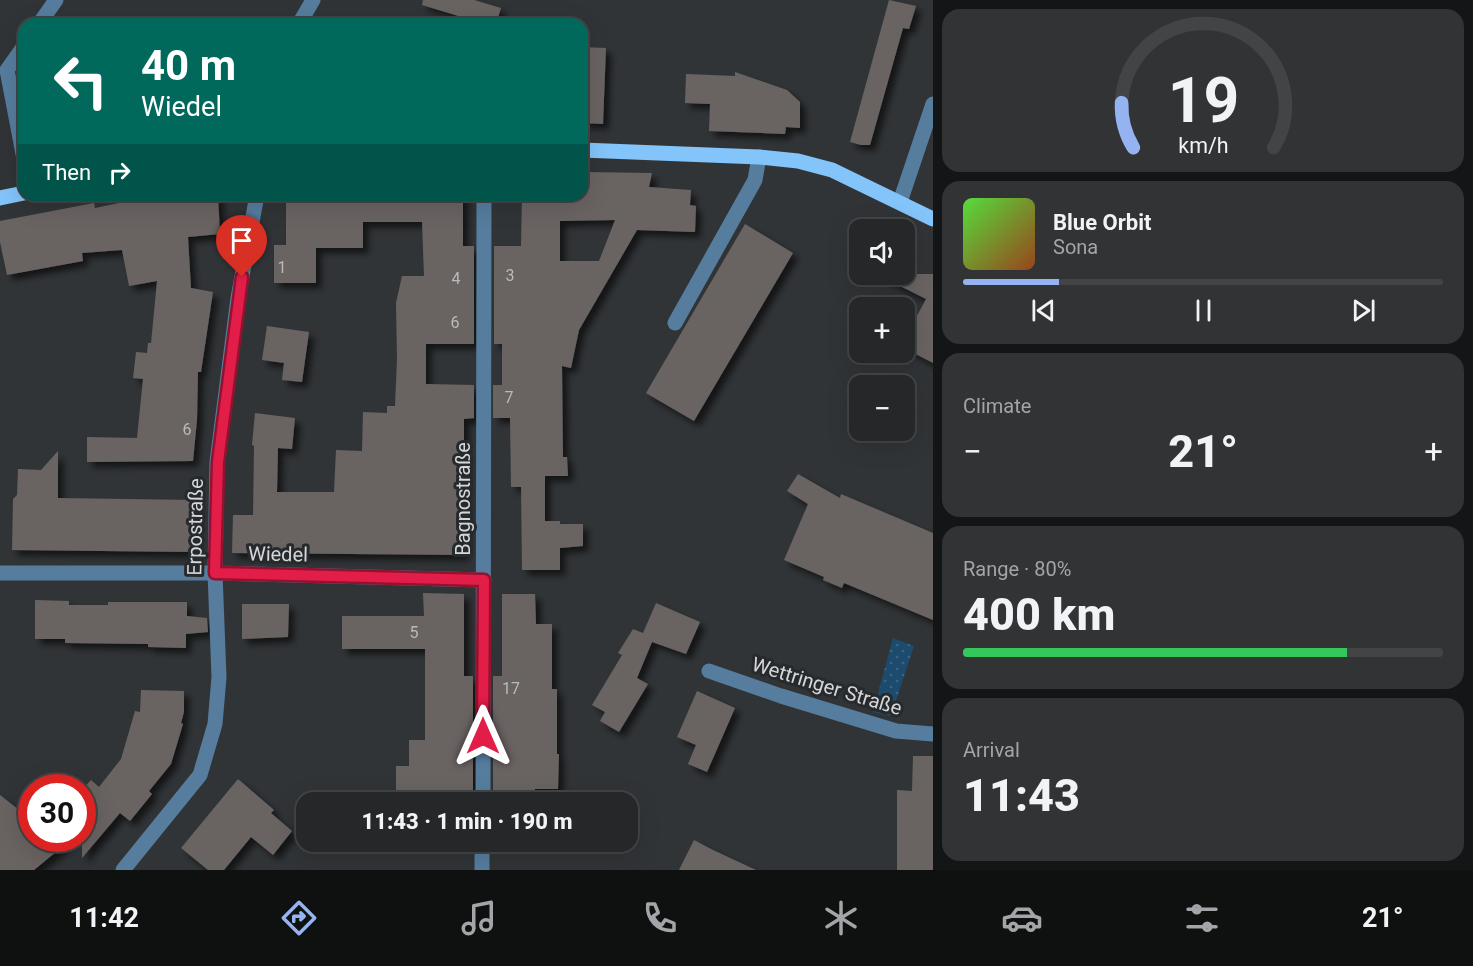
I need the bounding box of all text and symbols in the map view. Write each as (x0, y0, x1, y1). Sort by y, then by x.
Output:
text: 40 m (141, 41, 236, 90)
icon: left (42, 42, 120, 120)
text: 19 (1167, 64, 1239, 137)
text: Wiedel (141, 91, 222, 123)
text: km/h (1178, 133, 1228, 158)
icon: right (103, 156, 136, 189)
text: Then (42, 160, 91, 185)
text: Blue Orbit (1053, 210, 1151, 235)
pin (216, 215, 267, 277)
map controls (849, 219, 915, 441)
button: sound (849, 219, 915, 285)
icon: arrive (225, 224, 258, 257)
text: Sona (1053, 235, 1098, 259)
house number: 1 (278, 258, 287, 277)
house number: 3 (506, 266, 515, 285)
house number: 4 (452, 269, 461, 288)
icon: previous (1027, 294, 1060, 327)
icon: pause (1187, 294, 1220, 327)
icon: next (1347, 294, 1380, 327)
button: + (849, 297, 915, 363)
house number: 6 (451, 313, 460, 332)
button: − (849, 375, 915, 441)
house number: 7 (505, 388, 514, 407)
text: Climate (963, 394, 1031, 418)
house number: 6 (183, 420, 192, 439)
text: 21° (1168, 425, 1238, 478)
text: − (963, 432, 982, 471)
text: + (1424, 432, 1443, 471)
street label: Bagnostraße (451, 442, 475, 556)
street label: Erpostraße (182, 478, 208, 576)
street label: Wiedel (248, 541, 308, 567)
text: Range · 80% (963, 557, 1071, 581)
text: 400 km (963, 588, 1115, 641)
house number: 5 (410, 623, 419, 642)
street label: Wettringer Straße (749, 652, 905, 720)
house number: 17 (502, 679, 520, 698)
position arrow (451, 704, 515, 768)
text: Arrival (963, 738, 1020, 762)
text: 11:43 (963, 769, 1080, 822)
speed limit sign: 30 (18, 774, 96, 852)
text: 11:43 · 1 min · 190 m (362, 809, 572, 834)
icon: directions (278, 897, 320, 939)
icon: music (458, 897, 500, 939)
icon: phone (639, 897, 681, 939)
icon: climate (820, 897, 862, 939)
icon: car (1001, 897, 1043, 939)
icon: filters (1181, 897, 1223, 939)
text: 11:42 (69, 902, 139, 934)
text: 21° (1362, 902, 1404, 934)

